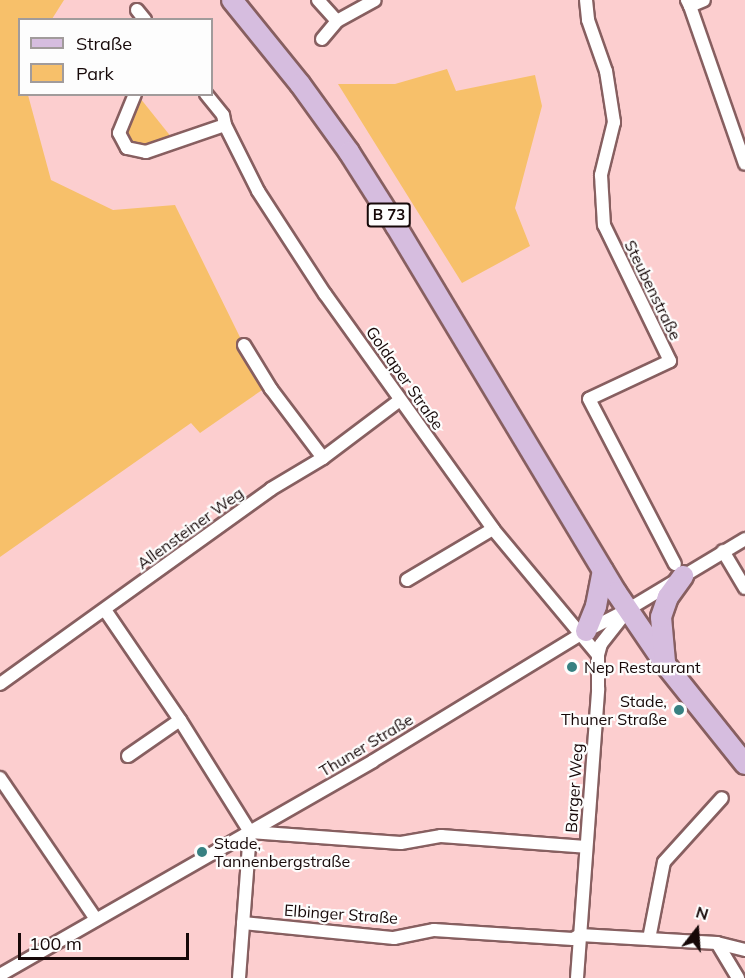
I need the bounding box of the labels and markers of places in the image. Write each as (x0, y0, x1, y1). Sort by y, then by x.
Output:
place label: Nep Restaurant (584, 657, 701, 677)
marker: Nep Restaurant (565, 660, 579, 674)
place label: Stade, Thuner Straße (561, 691, 667, 729)
marker: Stade, Thuner Straße (672, 703, 686, 717)
place label: Stade, Tannenbergstraße (214, 833, 350, 871)
marker: Stade, Tannenbergstraße (195, 845, 209, 859)

